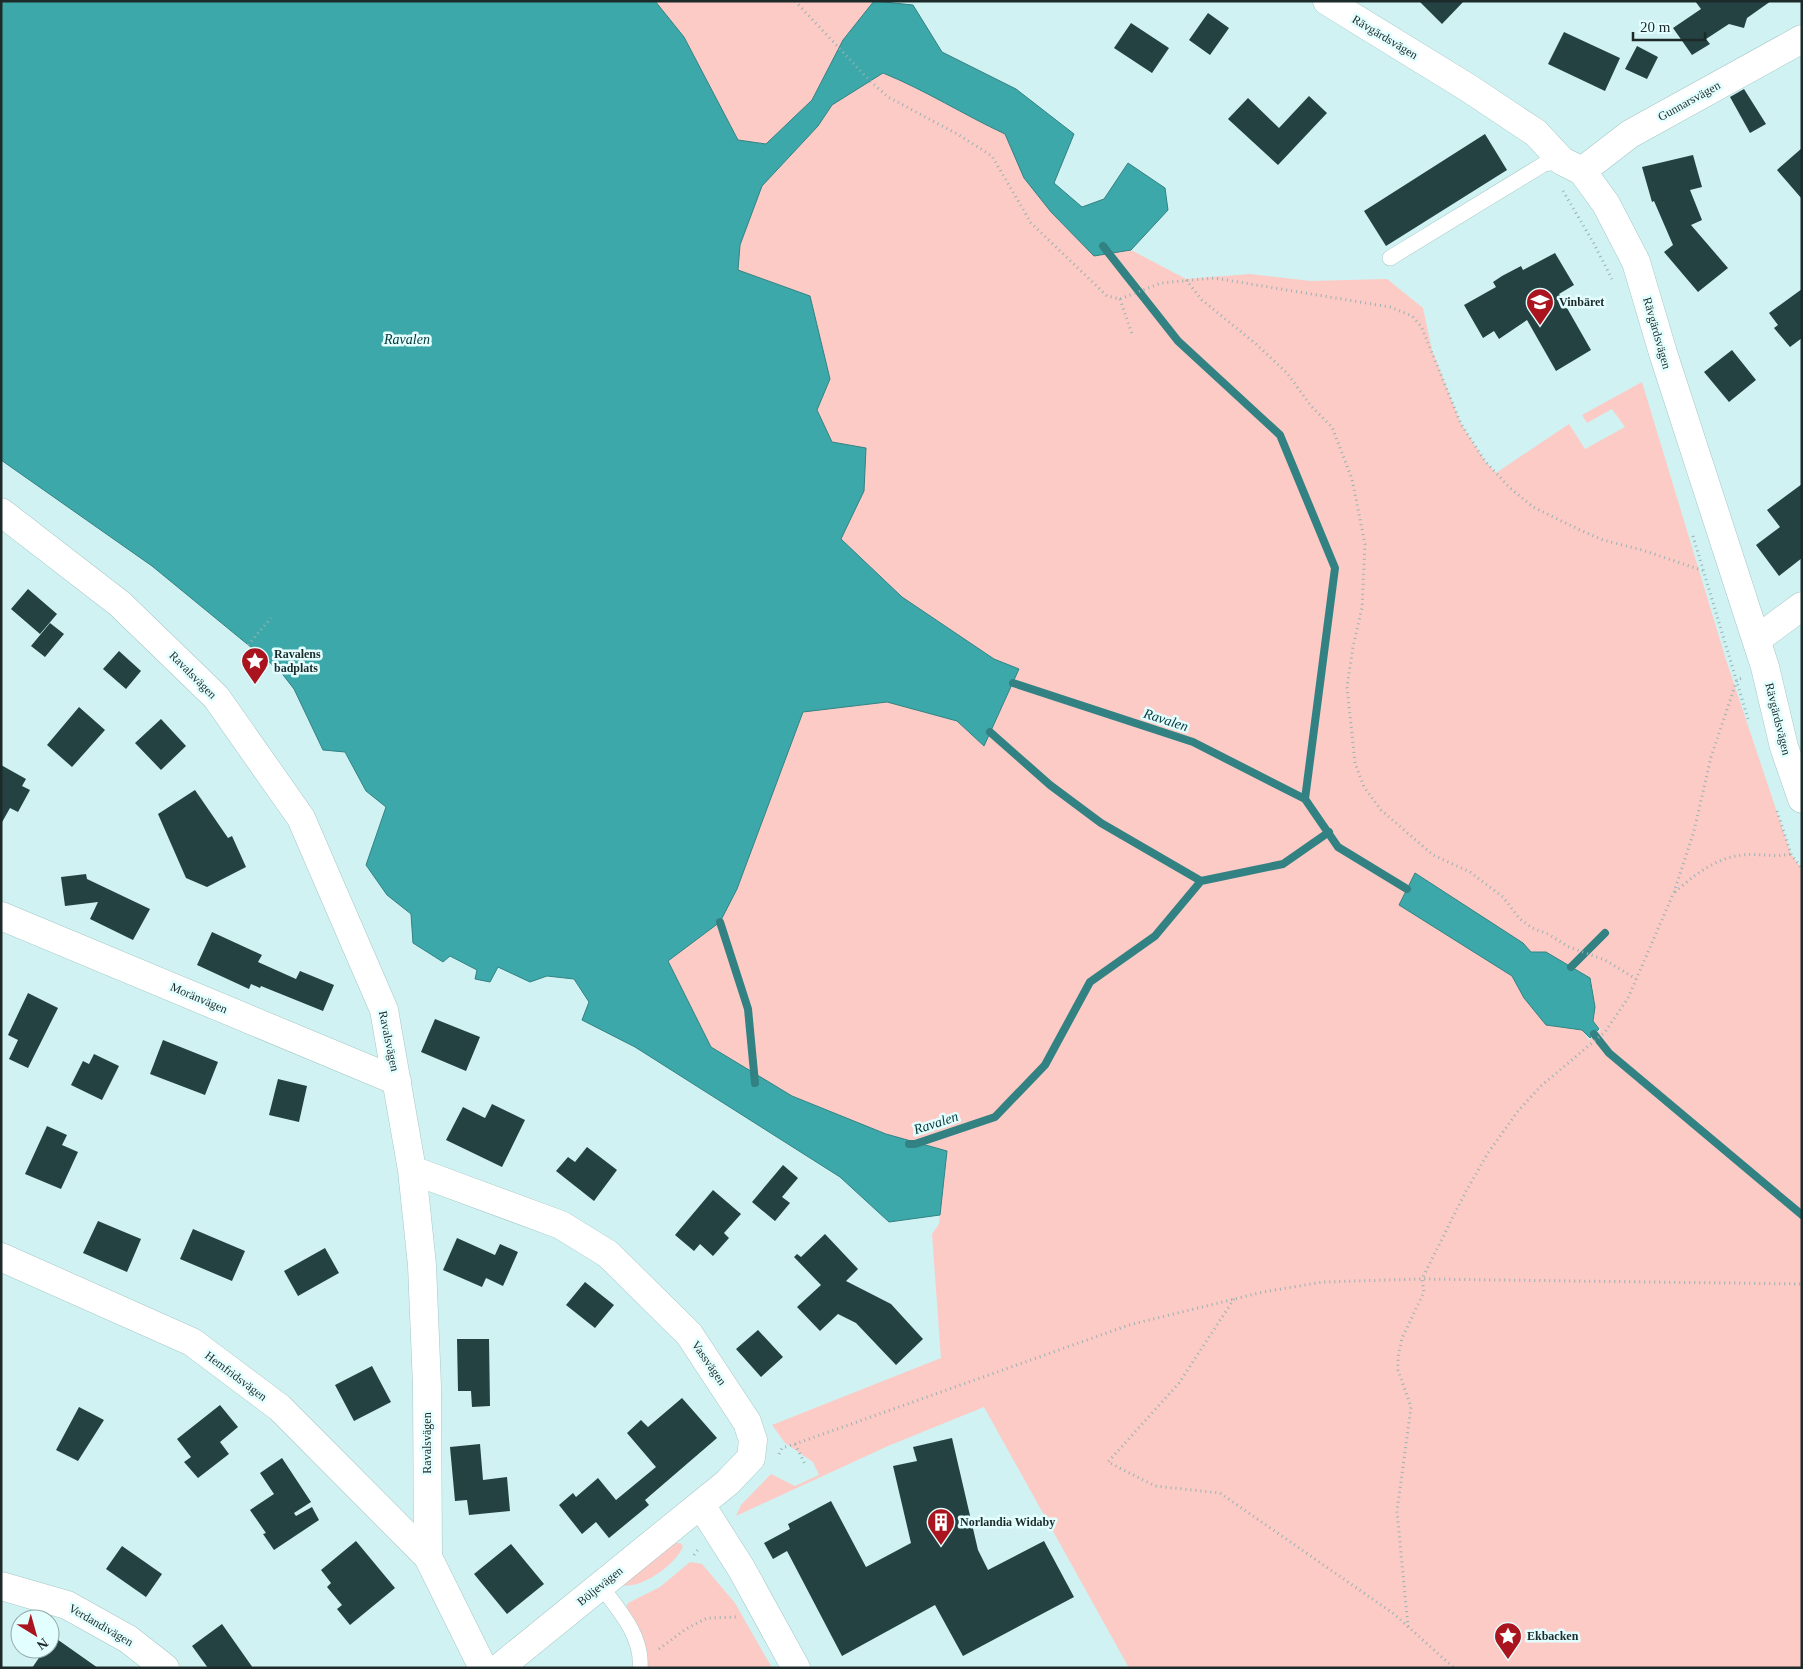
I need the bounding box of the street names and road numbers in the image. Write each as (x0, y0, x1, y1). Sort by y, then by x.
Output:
street label: Rävgärdsvägen (1350, 12, 1420, 62)
street label: Gunnarsvägen (1655, 78, 1723, 124)
street label: Rävgärdsvägen (1640, 296, 1674, 370)
street label: Ravalsvägen (166, 648, 220, 702)
street label: Rävgärdsvägen (1762, 681, 1794, 757)
street label: Moränvägen (168, 980, 230, 1016)
street label: Ravalsvägen (376, 1010, 402, 1072)
street label: Vassvägen (689, 1338, 729, 1388)
street label: Hemfridsvägen (202, 1348, 270, 1404)
street label: Ravalsvägen (420, 1412, 434, 1474)
street label: Böljevägen (574, 1563, 626, 1609)
street label: Verdandivägen (66, 1601, 136, 1649)

